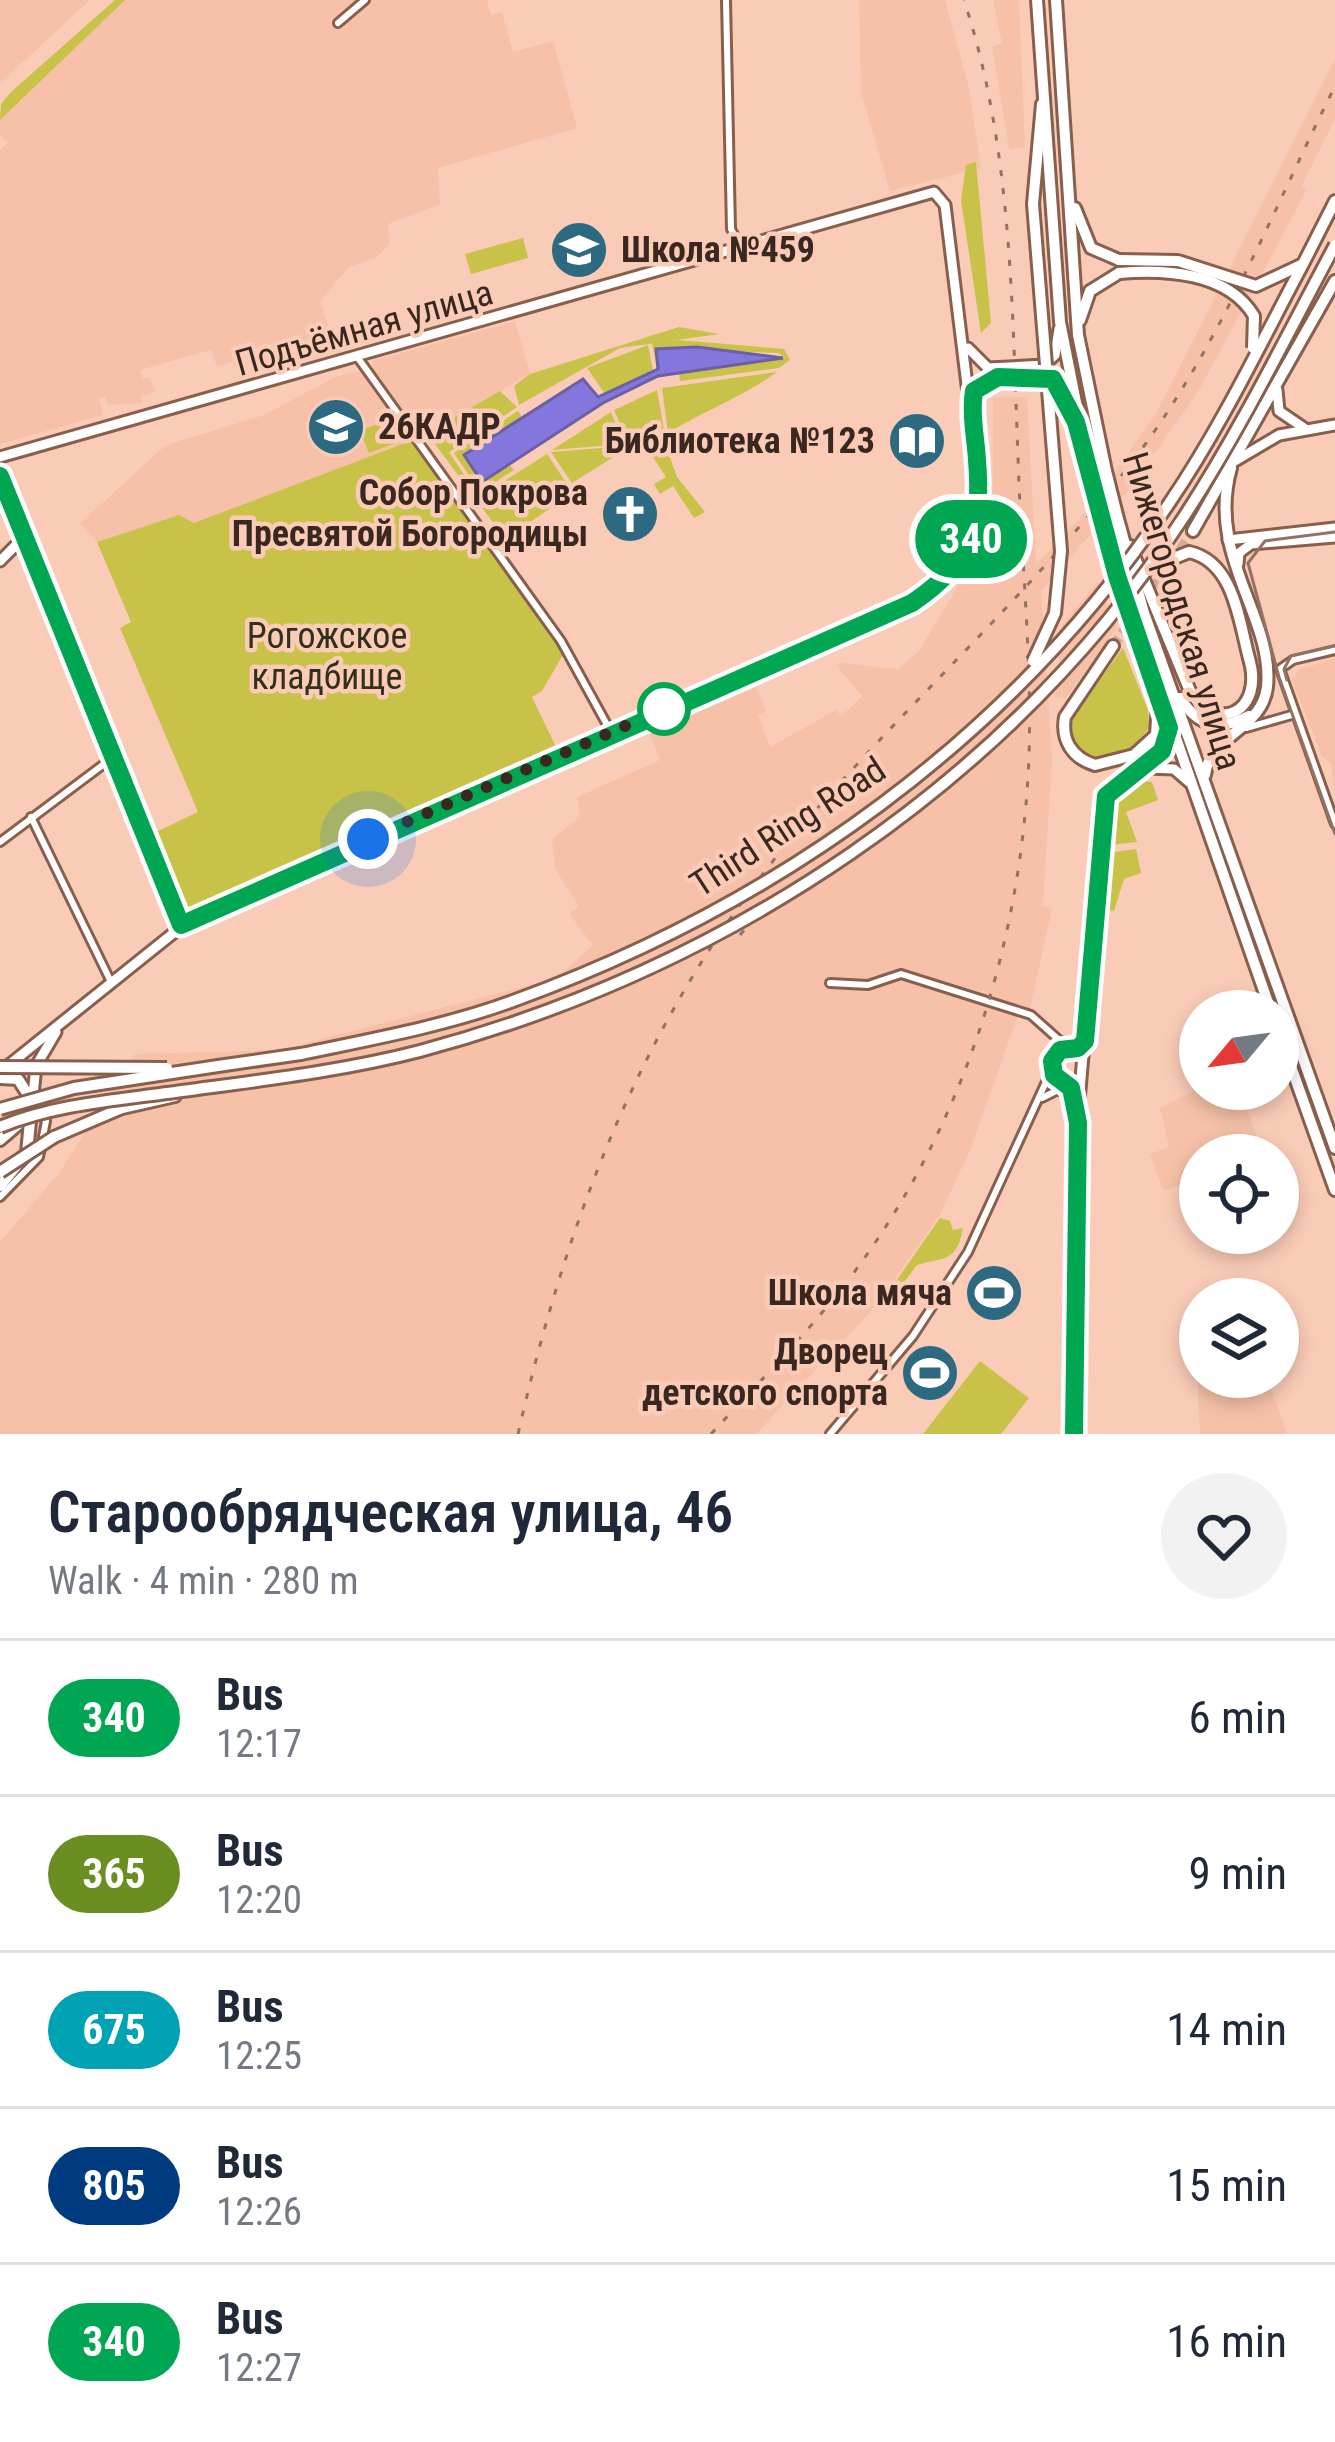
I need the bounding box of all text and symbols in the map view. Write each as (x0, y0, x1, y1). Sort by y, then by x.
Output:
school or university icon: Школа №459 (548, 219, 610, 281)
place label: Школа №459 (621, 229, 815, 271)
street label: Подъёмная улица (230, 271, 498, 385)
school or university icon: 26КАДР (305, 396, 367, 458)
place label: 26КАДР (378, 406, 501, 448)
library icon: Библиотека №123 (886, 410, 948, 472)
place label: Библиотека №123 (605, 420, 875, 462)
street label: Нижегородская улица (1114, 447, 1250, 775)
place label: Собор Покрова Пресвятой Богородицы (232, 472, 588, 555)
church icon: Собор Покрова Пресвятой Богородицы (599, 483, 661, 545)
line badge: 340 (902, 500, 1040, 578)
text: 340 (939, 514, 1003, 563)
park label: Рогожское кладбище (247, 615, 407, 698)
unlabelled marker (639, 684, 689, 734)
street label: Third Ring Road (683, 748, 893, 906)
your location (338, 809, 398, 869)
north arrow (1179, 990, 1299, 1110)
map controls (1179, 990, 1299, 1398)
button: locate (1179, 1134, 1299, 1254)
sports icon: Школа мяча (963, 1262, 1025, 1324)
place label: Школа мяча (768, 1272, 952, 1314)
button: layers (1179, 1278, 1299, 1398)
place label: Дворец детского спорта (642, 1331, 888, 1414)
sports icon: Дворец детского спорта (899, 1342, 961, 1404)
button: heart (1161, 1473, 1287, 1599)
text: Старообрядческая улица, 46 (48, 1479, 733, 1546)
text: Walk · 4 min · 280 m (48, 1558, 359, 1604)
text: Bus (216, 1668, 284, 1721)
text: 6 min (1188, 1691, 1287, 1744)
text: 340 (82, 1693, 146, 1742)
text: 12:17 (216, 1721, 302, 1767)
text: Bus (216, 1824, 284, 1877)
text: 9 min (1188, 1847, 1287, 1900)
text: 365 (82, 1849, 146, 1898)
text: 12:20 (216, 1877, 302, 1923)
text: Bus (216, 1980, 284, 2033)
text: 14 min (1166, 2003, 1287, 2056)
text: 675 (82, 2005, 146, 2054)
text: 12:25 (216, 2033, 302, 2079)
text: Bus (216, 2136, 284, 2189)
text: 15 min (1166, 2159, 1287, 2212)
text: 805 (82, 2161, 146, 2210)
text: 12:26 (216, 2189, 302, 2235)
text: Bus (216, 2292, 284, 2345)
text: 16 min (1166, 2315, 1287, 2368)
text: 340 (82, 2317, 146, 2366)
text: 12:27 (216, 2345, 302, 2391)

